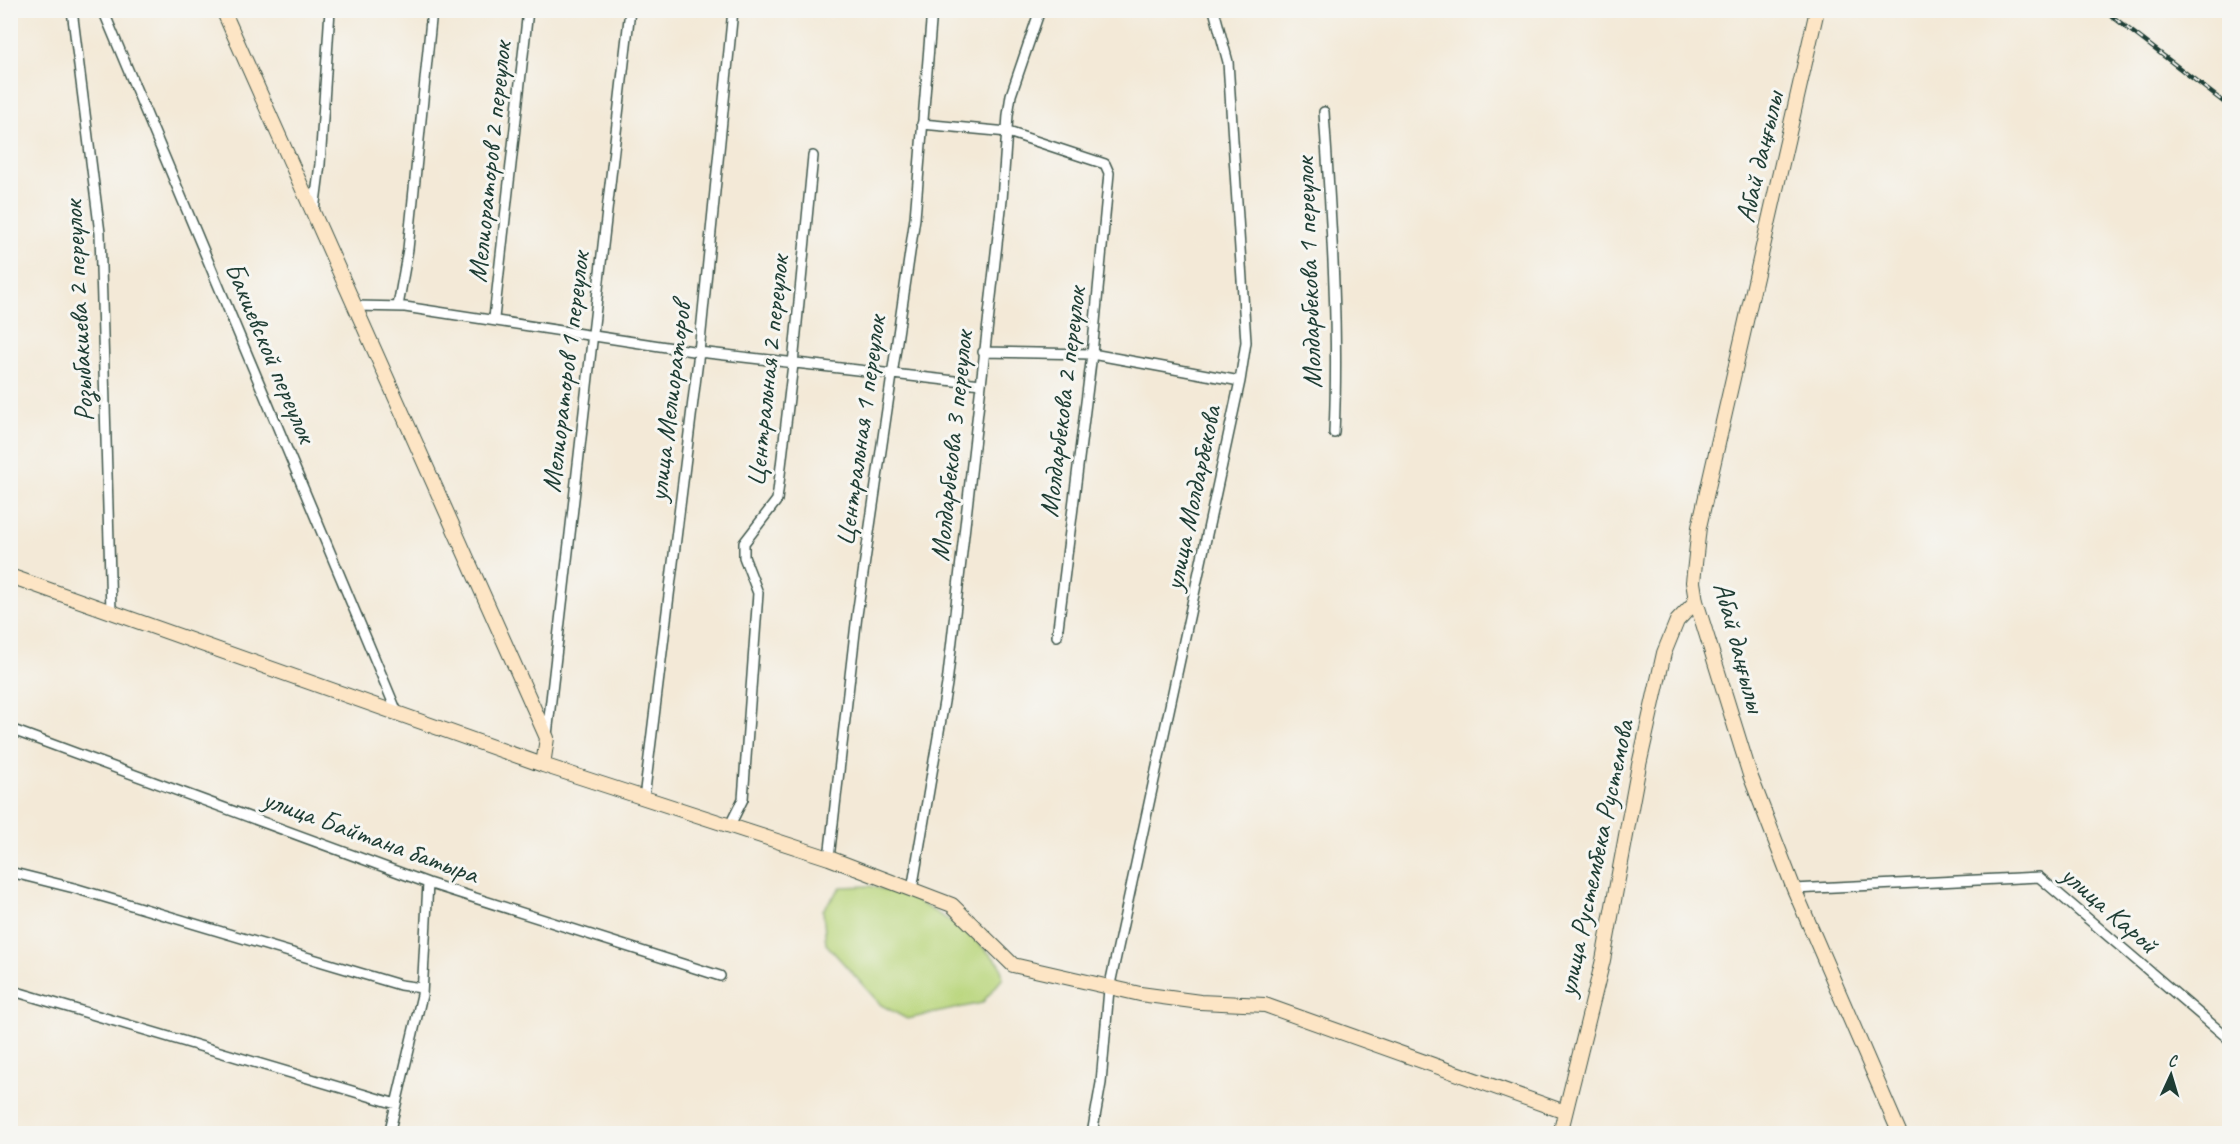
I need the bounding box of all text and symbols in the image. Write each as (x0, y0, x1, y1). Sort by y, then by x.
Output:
street label: Мелиораторов 2 переулок (459, 37, 519, 284)
street label: Абай даңғылы (1727, 86, 1792, 226)
street label: Молдарбекова 1 переулок (1286, 154, 1330, 389)
street label: Розыбакиева 2 переулок (55, 197, 102, 423)
street label: Мелиораторов 1 переулок (533, 247, 597, 494)
street label: Центральная 2 переулок (737, 251, 797, 488)
street label: Бакиевской переулок (217, 256, 326, 450)
street label: Молдарбекова 2 переулок (1031, 282, 1094, 519)
street label: улица Мелиораторов (639, 294, 699, 505)
street label: Центральная 1 переулок (827, 311, 894, 548)
street label: Молдарбекова 3 переулок (921, 326, 981, 563)
street label: улица Молдарбекова (1155, 401, 1229, 595)
street label: Абай даңғылы (1706, 578, 1775, 718)
street label: улица Рустембека Рустемова (1548, 715, 1642, 1001)
street label: улица Байтана батыра (257, 780, 485, 892)
street label: улица Карой (2053, 856, 2167, 962)
north arrow (2141, 1045, 2201, 1105)
text: С (2167, 1051, 2179, 1071)

